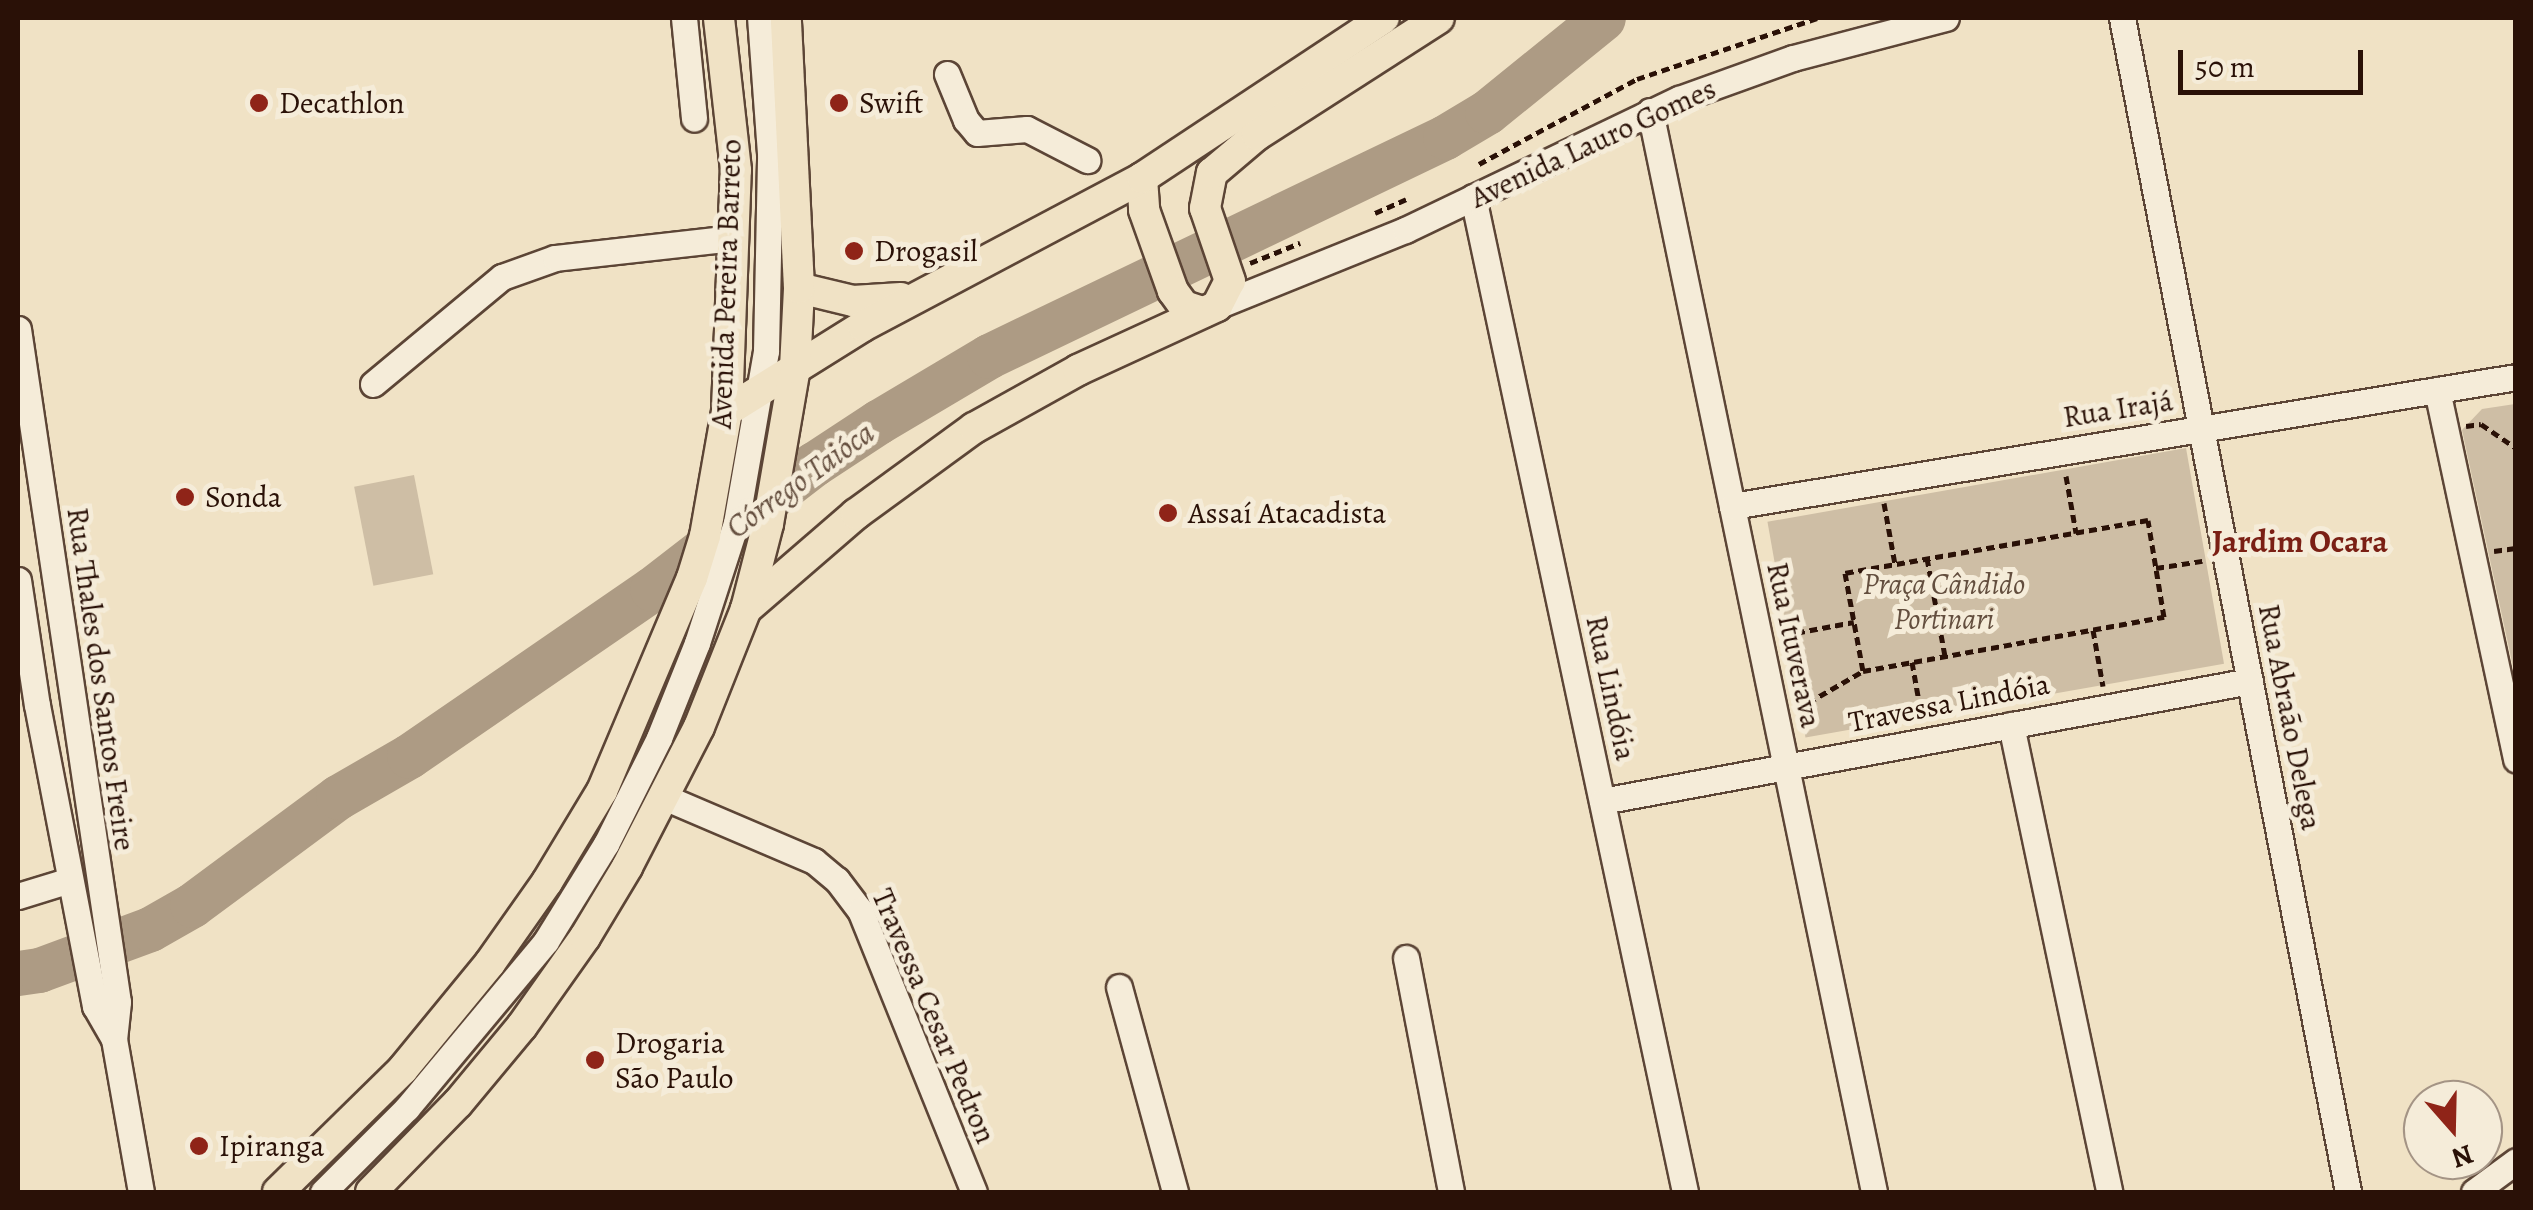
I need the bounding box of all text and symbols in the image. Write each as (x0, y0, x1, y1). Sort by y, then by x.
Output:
scale bar (2183, 30, 2368, 92)
text: 50 m (2195, 47, 2255, 87)
street label: Avenida Lauro Gomes (1465, 70, 1721, 216)
place label: Decathlon (279, 85, 405, 121)
place label: Swift (859, 85, 923, 121)
marker: Decathlon (248, 92, 270, 114)
marker: Swift (828, 92, 850, 114)
street label: Avenida Pereira Barreto (703, 139, 749, 429)
place label: Drogasil (874, 233, 978, 269)
marker: Drogasil (843, 240, 865, 262)
street label: Rua Irajá (2060, 383, 2176, 435)
water label: Córrego Taióca (719, 413, 881, 547)
place label: Sonda (205, 479, 282, 515)
marker: Sonda (174, 486, 196, 508)
place label: Assaí Atacadista (1188, 495, 1386, 531)
marker: Assaí Atacadista (1157, 502, 1179, 524)
street label: Rua Thales dos Santos Freire (59, 505, 143, 853)
district label: Jardim Ocara (2212, 522, 2388, 560)
street label: Rua Ituverava (1759, 559, 1829, 731)
park label: Praça Cândido Portinari (1863, 566, 2025, 636)
street label: Rua Abraão Delega (2250, 601, 2330, 833)
street label: Rua Lindóia (1578, 612, 1644, 764)
street label: Travessa Lindóia (1845, 666, 2053, 740)
street label: Travessa Cesar Pedron (864, 883, 1004, 1149)
place label: Drogaria São Paulo (615, 1025, 734, 1096)
marker: Drogaria São Paulo (584, 1049, 606, 1071)
north arrow (2403, 1080, 2503, 1180)
place label: Ipiranga (219, 1128, 324, 1164)
marker: Ipiranga (188, 1135, 210, 1157)
text: N (2447, 1135, 2479, 1178)

